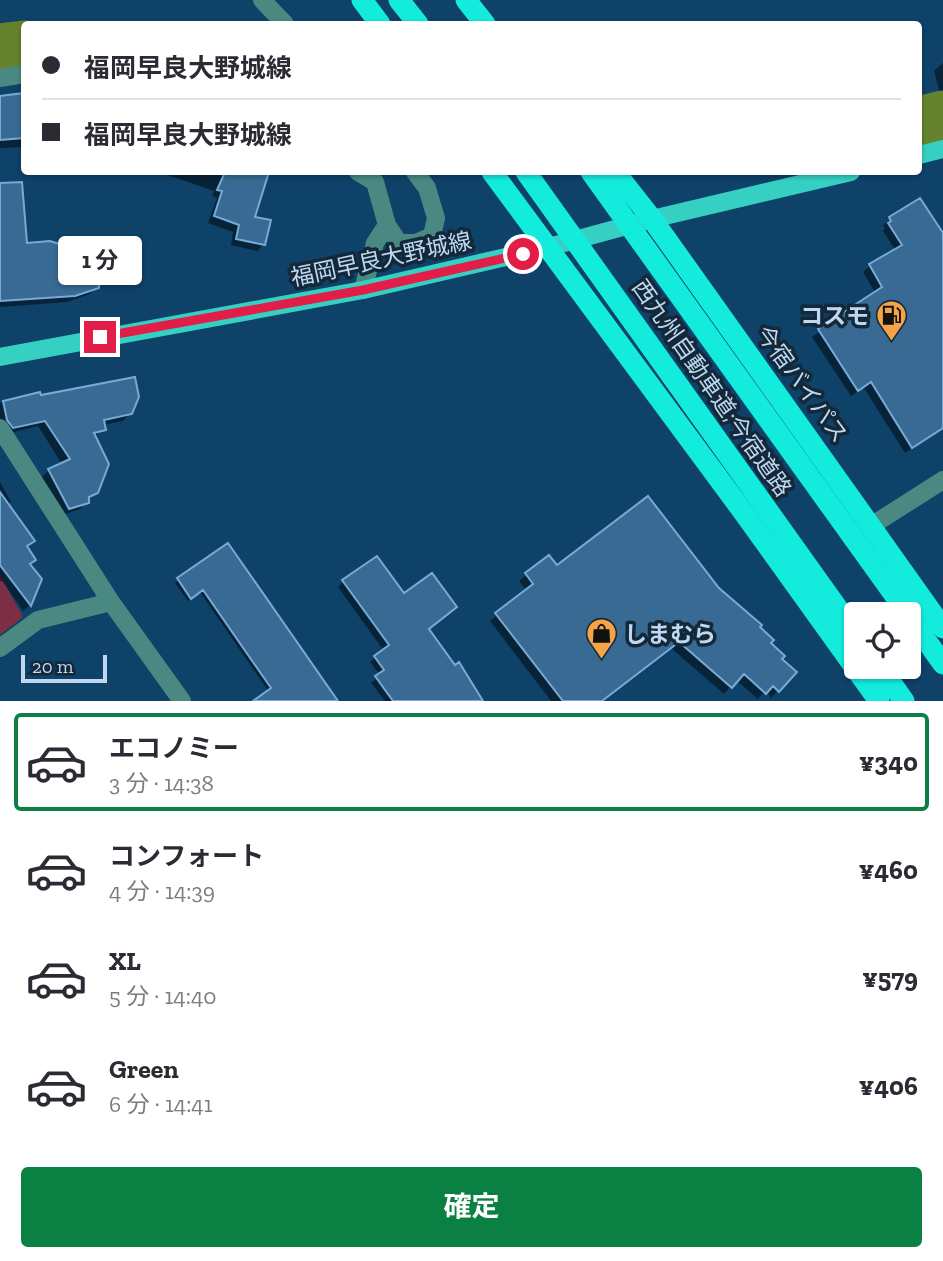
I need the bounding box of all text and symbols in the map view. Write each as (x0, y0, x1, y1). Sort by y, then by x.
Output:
text: 福岡早良大野城線 (84, 52, 292, 84)
text: 福岡早良大野城線 (84, 119, 292, 151)
street label: 福岡早良大野城線 (288, 226, 474, 292)
callout: 1 分 (58, 236, 142, 284)
route start (507, 238, 539, 270)
text: 1 分 (82, 246, 118, 274)
street label: 西九州自動車道;今宿道路 (626, 274, 798, 502)
fuel station icon: コスモ (875, 299, 909, 343)
place label: コスモ (800, 302, 869, 330)
street label: 今宿バイパス (750, 320, 854, 448)
route end (84, 321, 116, 353)
map controls (844, 602, 921, 679)
button: locate (844, 602, 921, 679)
shop icon: しまむら (584, 617, 618, 661)
place label: しまむら (624, 620, 716, 648)
scale bar (21, 652, 107, 684)
text: 20 m (32, 655, 73, 678)
icon: car (25, 731, 88, 794)
text: エコノミー (109, 732, 239, 764)
text: ¥340 (859, 746, 918, 778)
text: 3 分 · 14:38 (109, 769, 214, 797)
icon: car (25, 839, 88, 902)
text: コンフォート (109, 840, 264, 872)
text: ¥460 (859, 854, 918, 886)
text: 4 分 · 14:39 (109, 877, 215, 905)
text: XL (109, 945, 141, 977)
icon: car (25, 947, 88, 1010)
text: ¥579 (862, 962, 918, 994)
text: 5 分 · 14:40 (109, 982, 217, 1010)
text: Green (109, 1053, 179, 1085)
icon: car (25, 1055, 88, 1118)
text: ¥406 (859, 1070, 918, 1102)
text: 6 分 · 14:41 (109, 1090, 213, 1118)
button: 確定 (21, 1167, 922, 1247)

